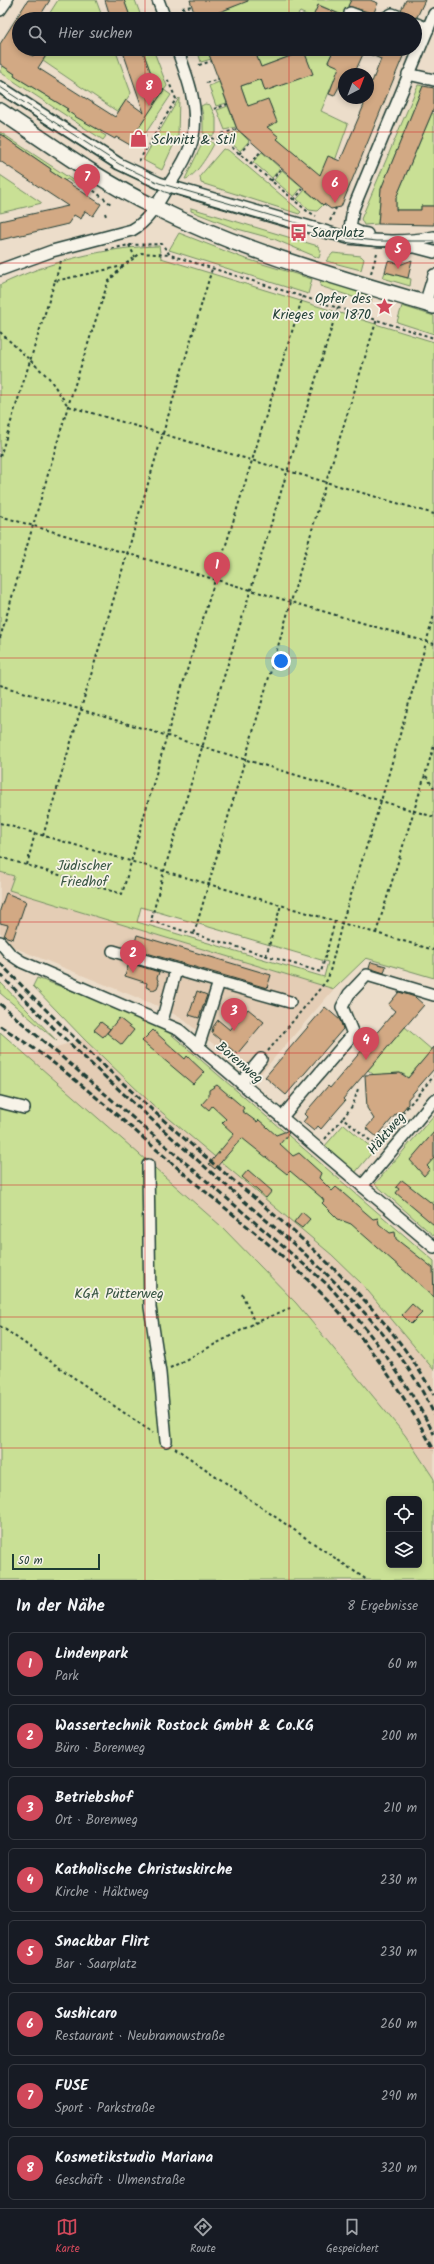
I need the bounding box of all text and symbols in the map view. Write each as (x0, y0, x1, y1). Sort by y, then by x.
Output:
search box (12, 12, 422, 56)
text: Hier suchen (58, 22, 132, 46)
icon: search (26, 23, 48, 45)
north arrow (338, 68, 374, 104)
pin: 8 (136, 73, 162, 106)
shop icon: Schnitt & Stil (129, 129, 149, 149)
place label: Schnitt & Stil (152, 129, 236, 151)
pin: 7 (74, 164, 100, 197)
pin: 6 (322, 170, 348, 203)
bus stop icon: Saarplatz (288, 222, 308, 242)
place label: Saarplatz (311, 222, 364, 244)
pin: 5 (385, 236, 411, 269)
place label: Opfer des Krieges von 1870 (272, 288, 371, 326)
place icon: Opfer des Krieges von 1870 (374, 296, 394, 316)
pin: 1 (204, 552, 230, 585)
your location (271, 651, 291, 671)
park label: Jüdischer Friedhof (57, 855, 112, 893)
pin: 2 (120, 940, 146, 973)
pin: 3 (221, 998, 247, 1031)
pin: 4 (353, 1027, 379, 1060)
street label: Borenweg (211, 1036, 268, 1089)
street label: Häktweg (362, 1107, 411, 1160)
park label: KGA Pütterweg (74, 1283, 164, 1305)
map controls (386, 1496, 422, 1568)
button: locate (386, 1496, 422, 1532)
button: layers (386, 1532, 422, 1568)
scale bar (12, 1552, 100, 1571)
text: 50 m (18, 1552, 43, 1570)
text: In der Nähe (16, 1593, 105, 1620)
text: 8 Ergebnisse (347, 1596, 418, 1617)
text: Lindenpark (55, 1642, 128, 1666)
text: 1 (28, 1654, 32, 1675)
text: 60 m (388, 1654, 417, 1675)
text: Park (55, 1666, 79, 1687)
text: Wassertechnik Rostock GmbH & Co.KG (55, 1714, 314, 1738)
text: 2 (26, 1726, 34, 1747)
text: 200 m (381, 1726, 417, 1747)
text: Büro · Borenweg (55, 1738, 145, 1759)
text: Betriebshof (55, 1786, 132, 1810)
text: 3 (26, 1798, 34, 1819)
text: 210 m (383, 1798, 417, 1819)
text: Ort · Borenweg (55, 1810, 138, 1831)
text: Katholische Christuskirche (55, 1858, 232, 1882)
text: 4 (26, 1870, 34, 1891)
text: 230 m (380, 1870, 417, 1891)
text: Kirche · Häktweg (55, 1882, 149, 1903)
text: Snackbar Flirt (55, 1930, 150, 1954)
text: 5 (27, 1942, 33, 1963)
text: 230 m (380, 1942, 417, 1963)
text: Bar · Saarplatz (55, 1954, 137, 1975)
text: Sushicaro (55, 2002, 117, 2026)
text: 6 (26, 2014, 34, 2035)
text: 260 m (380, 2014, 417, 2035)
text: Restaurant · Neubramowstraße (55, 2026, 225, 2047)
text: FUSE (55, 2074, 89, 2098)
text: 7 (27, 2086, 33, 2107)
text: 290 m (381, 2086, 417, 2107)
text: Sport · Parkstraße (55, 2098, 155, 2119)
text: Kosmetikstudio Mariana (55, 2146, 213, 2170)
text: 8 (26, 2158, 34, 2179)
text: 320 m (380, 2158, 417, 2179)
text: Geschäft · Ulmenstraße (55, 2170, 185, 2191)
tab: Karte (55, 2216, 80, 2258)
tab: Route (190, 2216, 216, 2258)
tab: Gespeichert (326, 2216, 379, 2258)

